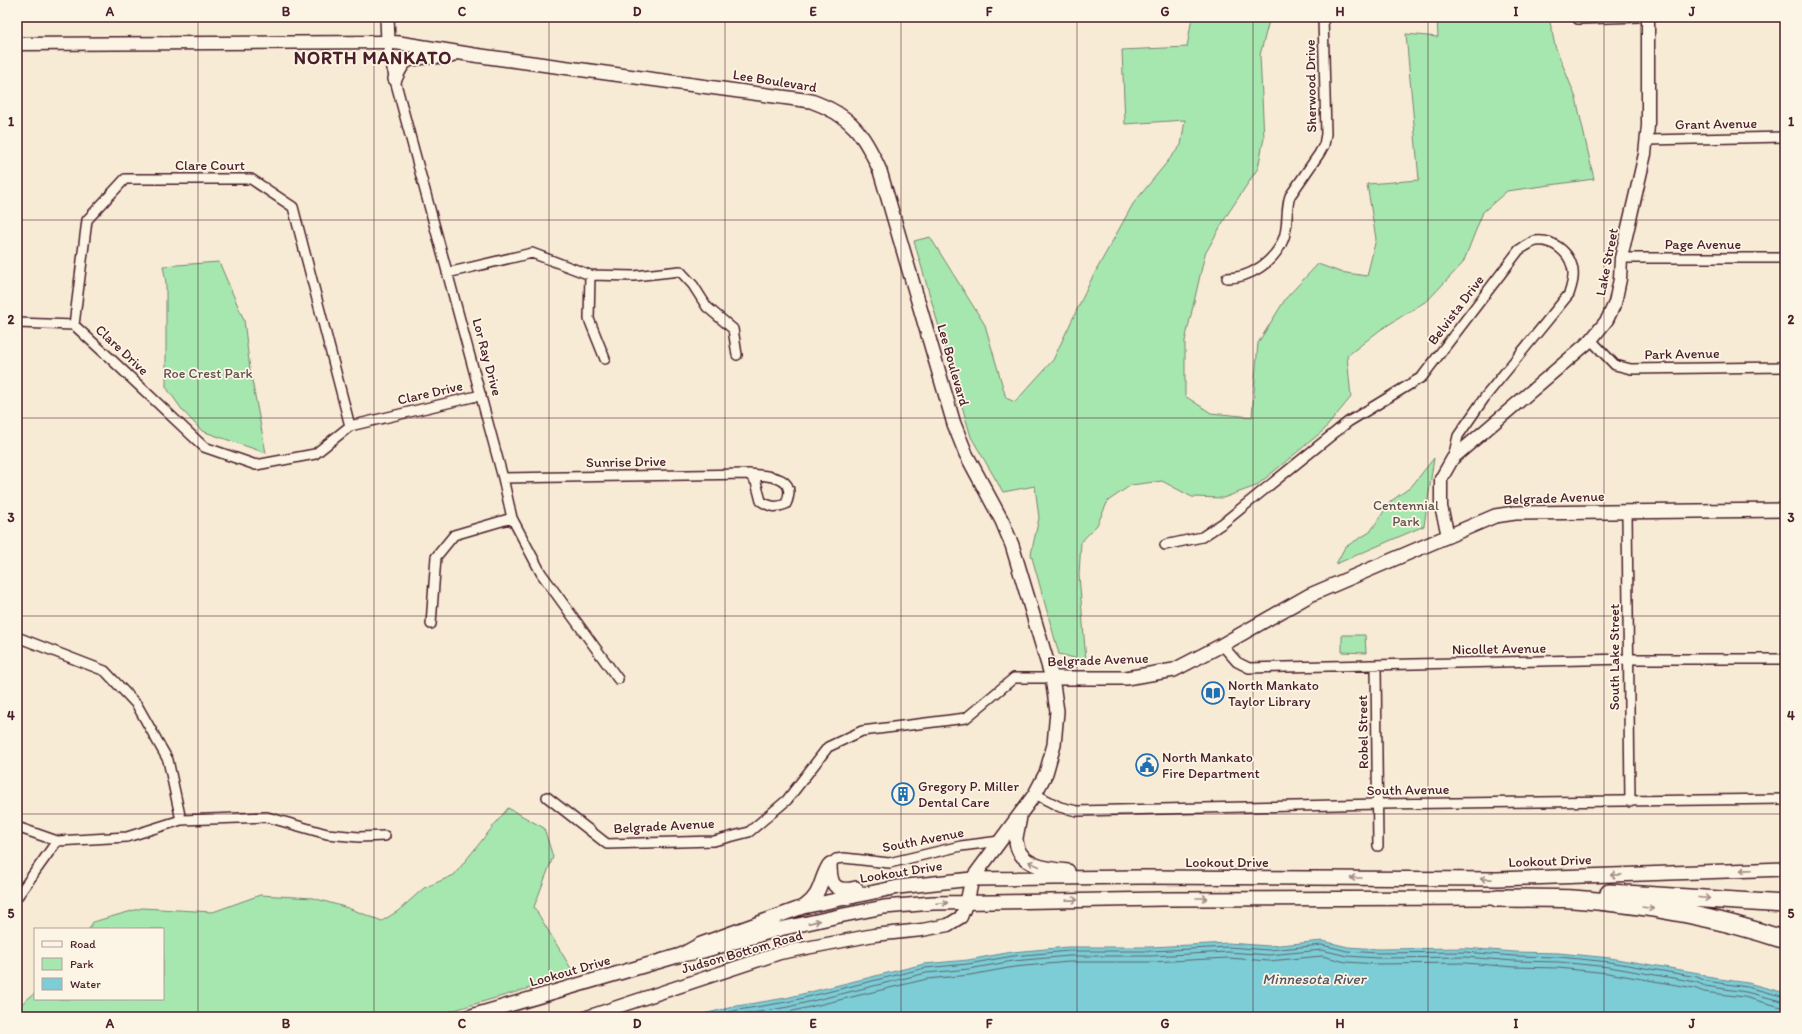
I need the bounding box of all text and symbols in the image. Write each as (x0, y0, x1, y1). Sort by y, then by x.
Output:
text: A (105, 4, 115, 19)
text: B (282, 4, 291, 19)
text: C (458, 4, 467, 19)
text: D (633, 4, 642, 19)
text: E (809, 4, 817, 19)
text: F (986, 4, 993, 19)
text: G (1161, 4, 1170, 19)
text: H (1336, 4, 1345, 19)
text: I (1514, 4, 1519, 19)
text: J (1688, 4, 1696, 19)
street label: Sherwood Drive (1302, 39, 1320, 133)
district label: NORTH MANKATO (294, 47, 452, 69)
street label: Lee Boulevard (732, 66, 819, 96)
text: 1 (8, 114, 14, 129)
text: 1 (1788, 114, 1794, 129)
street label: Grant Avenue (1675, 115, 1758, 133)
street label: Clare Court (175, 157, 245, 174)
street label: Lake Street (1592, 227, 1622, 297)
street label: Page Avenue (1665, 236, 1742, 253)
street label: Belvista Drive (1424, 271, 1488, 348)
text: 2 (8, 312, 15, 327)
text: 2 (1788, 312, 1795, 327)
street label: Lor Ray Drive (468, 316, 506, 398)
street label: Clare Drive (92, 321, 152, 379)
street label: Lee Boulevard (933, 322, 973, 408)
street label: Park Avenue (1644, 345, 1720, 363)
park label: Roe Crest Park (163, 365, 253, 382)
street label: Clare Drive (396, 377, 465, 409)
street label: Sunrise Drive (586, 453, 667, 471)
street label: Belgrade Avenue (1503, 488, 1605, 508)
park label: Centennial Park (1373, 497, 1439, 530)
text: 3 (7, 510, 15, 525)
text: 3 (1787, 510, 1795, 525)
street label: South Lake Street (1606, 604, 1623, 710)
street label: Nicollet Avenue (1452, 640, 1547, 658)
street label: Belgrade Avenue (1047, 650, 1149, 670)
place label: North Mankato Taylor Library (1228, 677, 1319, 710)
library icon: North Mankato Taylor Library (1200, 680, 1226, 706)
street label: Robel Street (1354, 695, 1372, 769)
text: 4 (7, 708, 15, 723)
text: 4 (1787, 708, 1795, 723)
place label: North Mankato Fire Department (1162, 749, 1260, 782)
public building icon: North Mankato Fire Department (1134, 752, 1160, 778)
place label: Gregory P. Miller Dental Care (918, 778, 1019, 811)
building icon: Gregory P. Miller Dental Care (890, 781, 916, 807)
street label: South Avenue (1366, 781, 1450, 799)
street label: Belgrade Avenue (613, 815, 715, 837)
street label: South Avenue (881, 824, 966, 856)
street label: Lookout Drive (1508, 851, 1592, 871)
street label: Lookout Drive (1185, 854, 1269, 871)
street label: Lookout Drive (858, 857, 944, 887)
one-way arrow (1028, 859, 1040, 867)
one-way arrow (1740, 866, 1753, 874)
one-way arrow (1610, 871, 1623, 878)
one-way arrow (1350, 874, 1363, 882)
one-way arrow (1480, 875, 1493, 883)
one-way arrow (1195, 894, 1208, 902)
one-way arrow (1697, 895, 1710, 902)
one-way arrow (1065, 896, 1078, 904)
one-way arrow (935, 899, 948, 906)
one-way arrow (1641, 904, 1654, 912)
text: 5 (8, 906, 15, 921)
text: 5 (1788, 906, 1795, 921)
one-way arrow (807, 917, 820, 925)
street label: Judson Bottom Road (679, 926, 805, 977)
legend (34, 928, 164, 1000)
text: Road (70, 937, 96, 951)
street label: Lookout Drive (528, 951, 613, 991)
text: Park (70, 957, 94, 971)
water label: Minnesota River (1262, 970, 1368, 988)
text: Water (70, 977, 101, 991)
text: A (105, 1016, 115, 1031)
text: B (282, 1016, 291, 1031)
text: C (458, 1016, 467, 1031)
text: D (633, 1016, 642, 1031)
text: E (809, 1016, 817, 1031)
text: F (986, 1016, 993, 1031)
text: G (1161, 1016, 1170, 1031)
text: H (1336, 1016, 1345, 1031)
text: I (1514, 1016, 1519, 1031)
text: J (1688, 1016, 1696, 1031)

